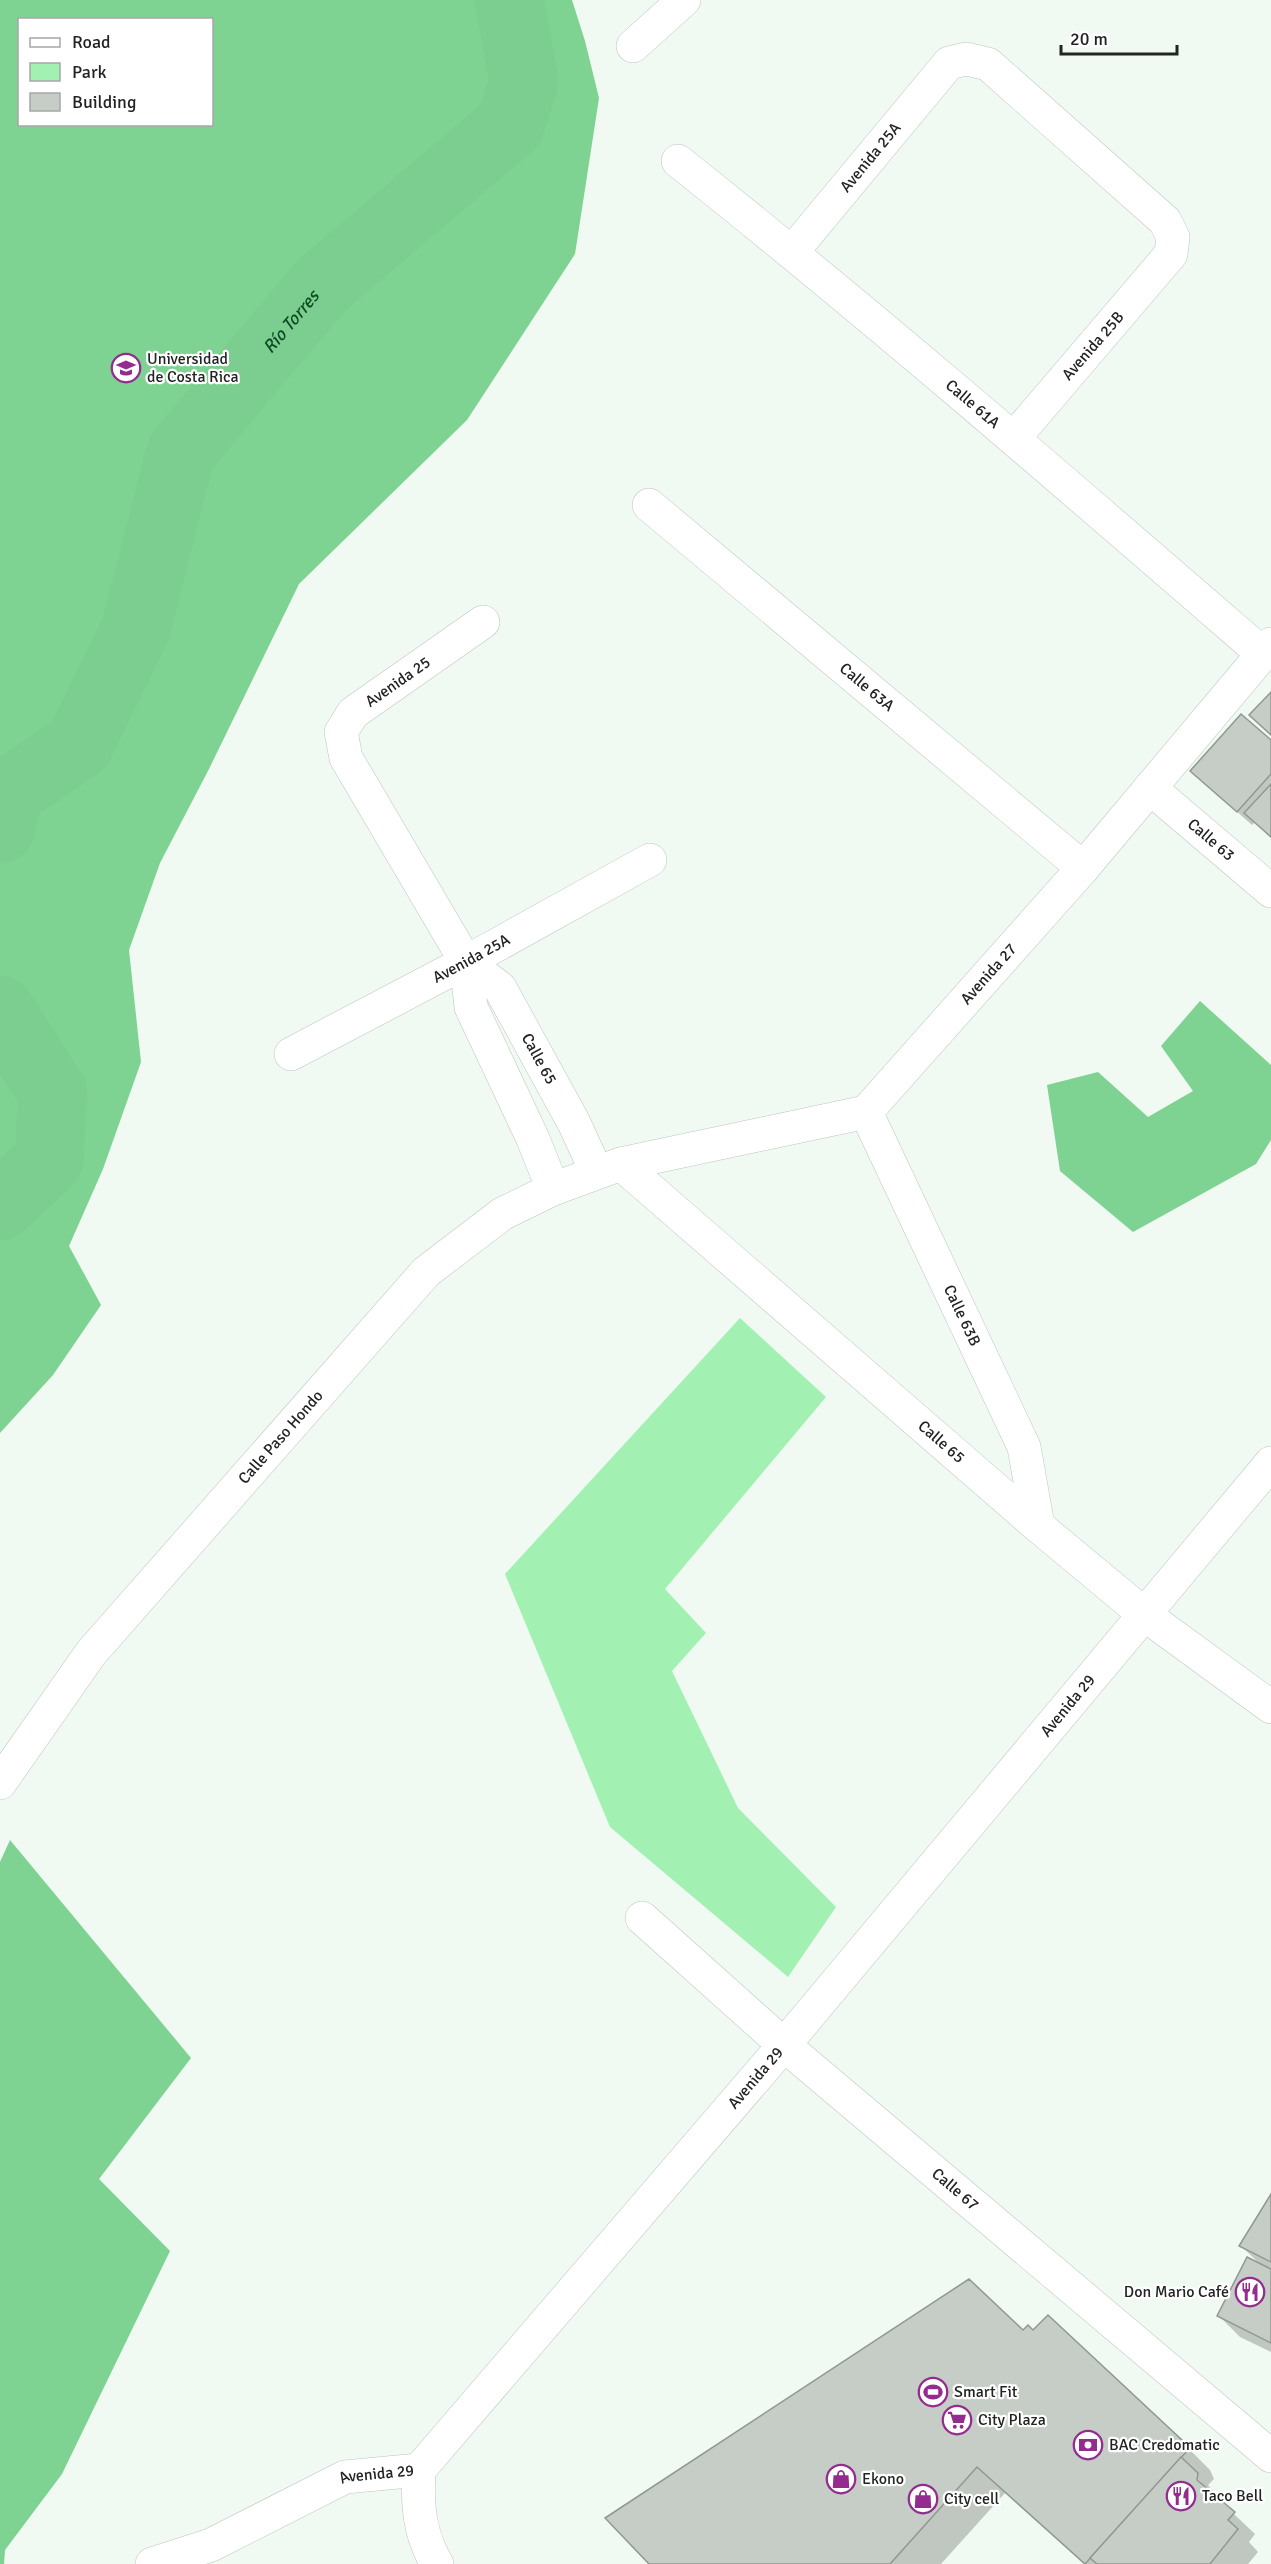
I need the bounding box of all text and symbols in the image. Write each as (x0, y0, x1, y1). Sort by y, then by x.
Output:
legend (18, 18, 213, 126)
scale bar (1061, 18, 1176, 56)
text: 20 m (1070, 28, 1108, 50)
text: Road (72, 31, 111, 53)
text: Park (72, 61, 107, 83)
text: Building (72, 91, 136, 113)
street label: Avenida 25A (836, 118, 906, 196)
water label: Río Torres (258, 284, 325, 358)
street label: Avenida 25B (1058, 307, 1128, 385)
place label: Universidad de Costa Rica (147, 349, 239, 387)
school or university icon: Universidad de Costa Rica (110, 352, 142, 384)
street label: Calle 61A (941, 375, 1004, 433)
street label: Avenida 25 (362, 652, 434, 712)
street label: Calle 63A (835, 659, 898, 716)
street label: Calle 63 (1183, 814, 1239, 865)
street label: Avenida 25A (429, 930, 514, 988)
street label: Avenida 27 (956, 939, 1021, 1009)
street label: Calle 65 (517, 1030, 561, 1088)
street label: Calle 63B (939, 1282, 985, 1349)
street label: Calle Paso Hondo (234, 1386, 327, 1488)
street label: Calle 65 (914, 1416, 969, 1468)
street label: Avenida 29 (1036, 1670, 1100, 1741)
street label: Avenida 29 (724, 2043, 788, 2113)
street label: Calle 67 (927, 2164, 983, 2215)
restaurant icon: Don Mario Café (1234, 2276, 1266, 2308)
place label: Don Mario Café (1124, 2282, 1229, 2302)
sports icon: Smart Fit (917, 2376, 949, 2408)
place label: Smart Fit (954, 2382, 1018, 2402)
supermarket icon: City Plaza (941, 2404, 973, 2436)
place label: City Plaza (978, 2410, 1046, 2430)
bank icon: BAC Credomatic (1072, 2429, 1104, 2461)
place label: BAC Credomatic (1109, 2435, 1220, 2455)
street label: Avenida 29 (335, 2461, 415, 2489)
shop icon: Ekono (825, 2463, 857, 2495)
place label: Ekono (862, 2469, 904, 2489)
restaurant icon: Taco Bell (1165, 2480, 1197, 2512)
shop icon: City cell (907, 2483, 939, 2515)
place label: Taco Bell (1202, 2486, 1263, 2506)
place label: City cell (944, 2489, 1000, 2509)

